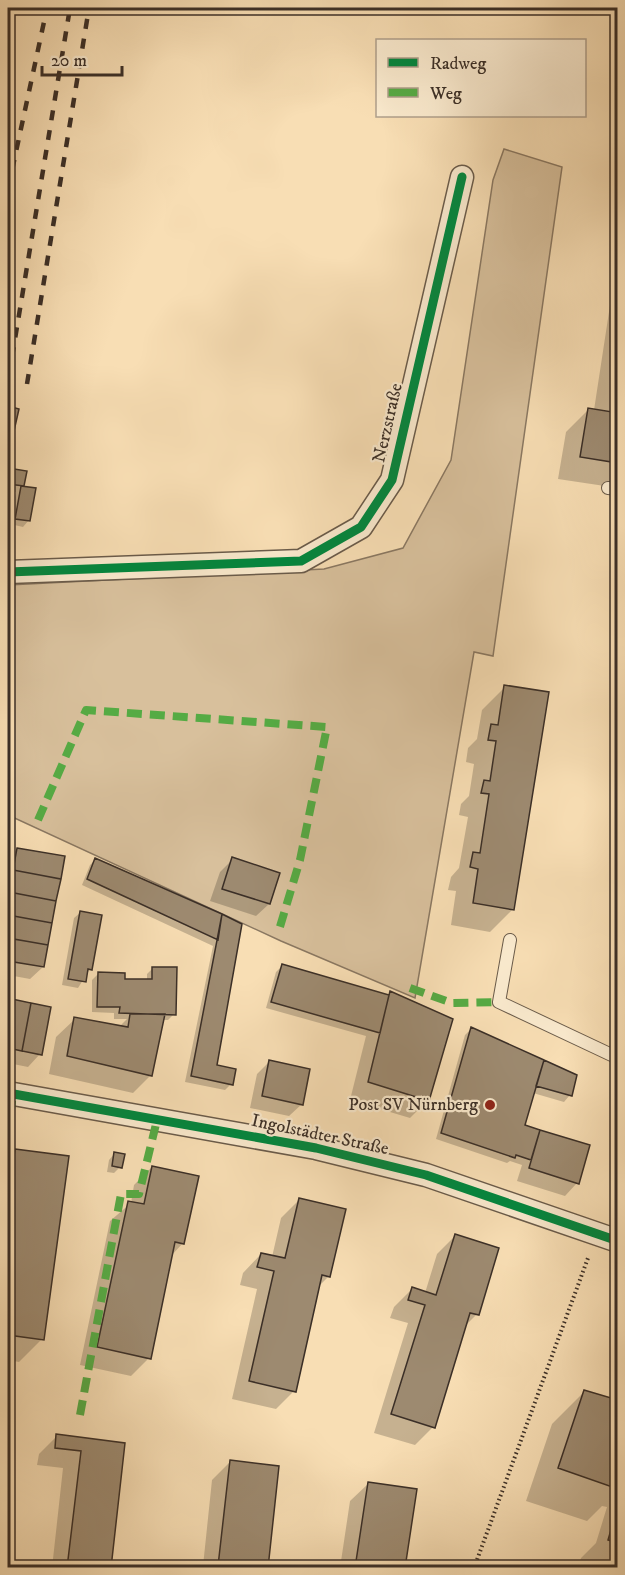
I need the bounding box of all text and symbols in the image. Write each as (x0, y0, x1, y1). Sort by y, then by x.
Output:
scale bar (42, 39, 122, 77)
legend (376, 39, 586, 117)
text: 20 m (51, 50, 87, 72)
text: Radweg (430, 53, 486, 75)
text: Weg (429, 83, 462, 105)
street label: Nerzstraße (368, 381, 408, 465)
place label: Post SV Nürnberg (348, 1094, 478, 1116)
marker: Post SV Nürnberg (483, 1098, 497, 1112)
street label: Ingolstädter Straße (249, 1110, 391, 1160)

